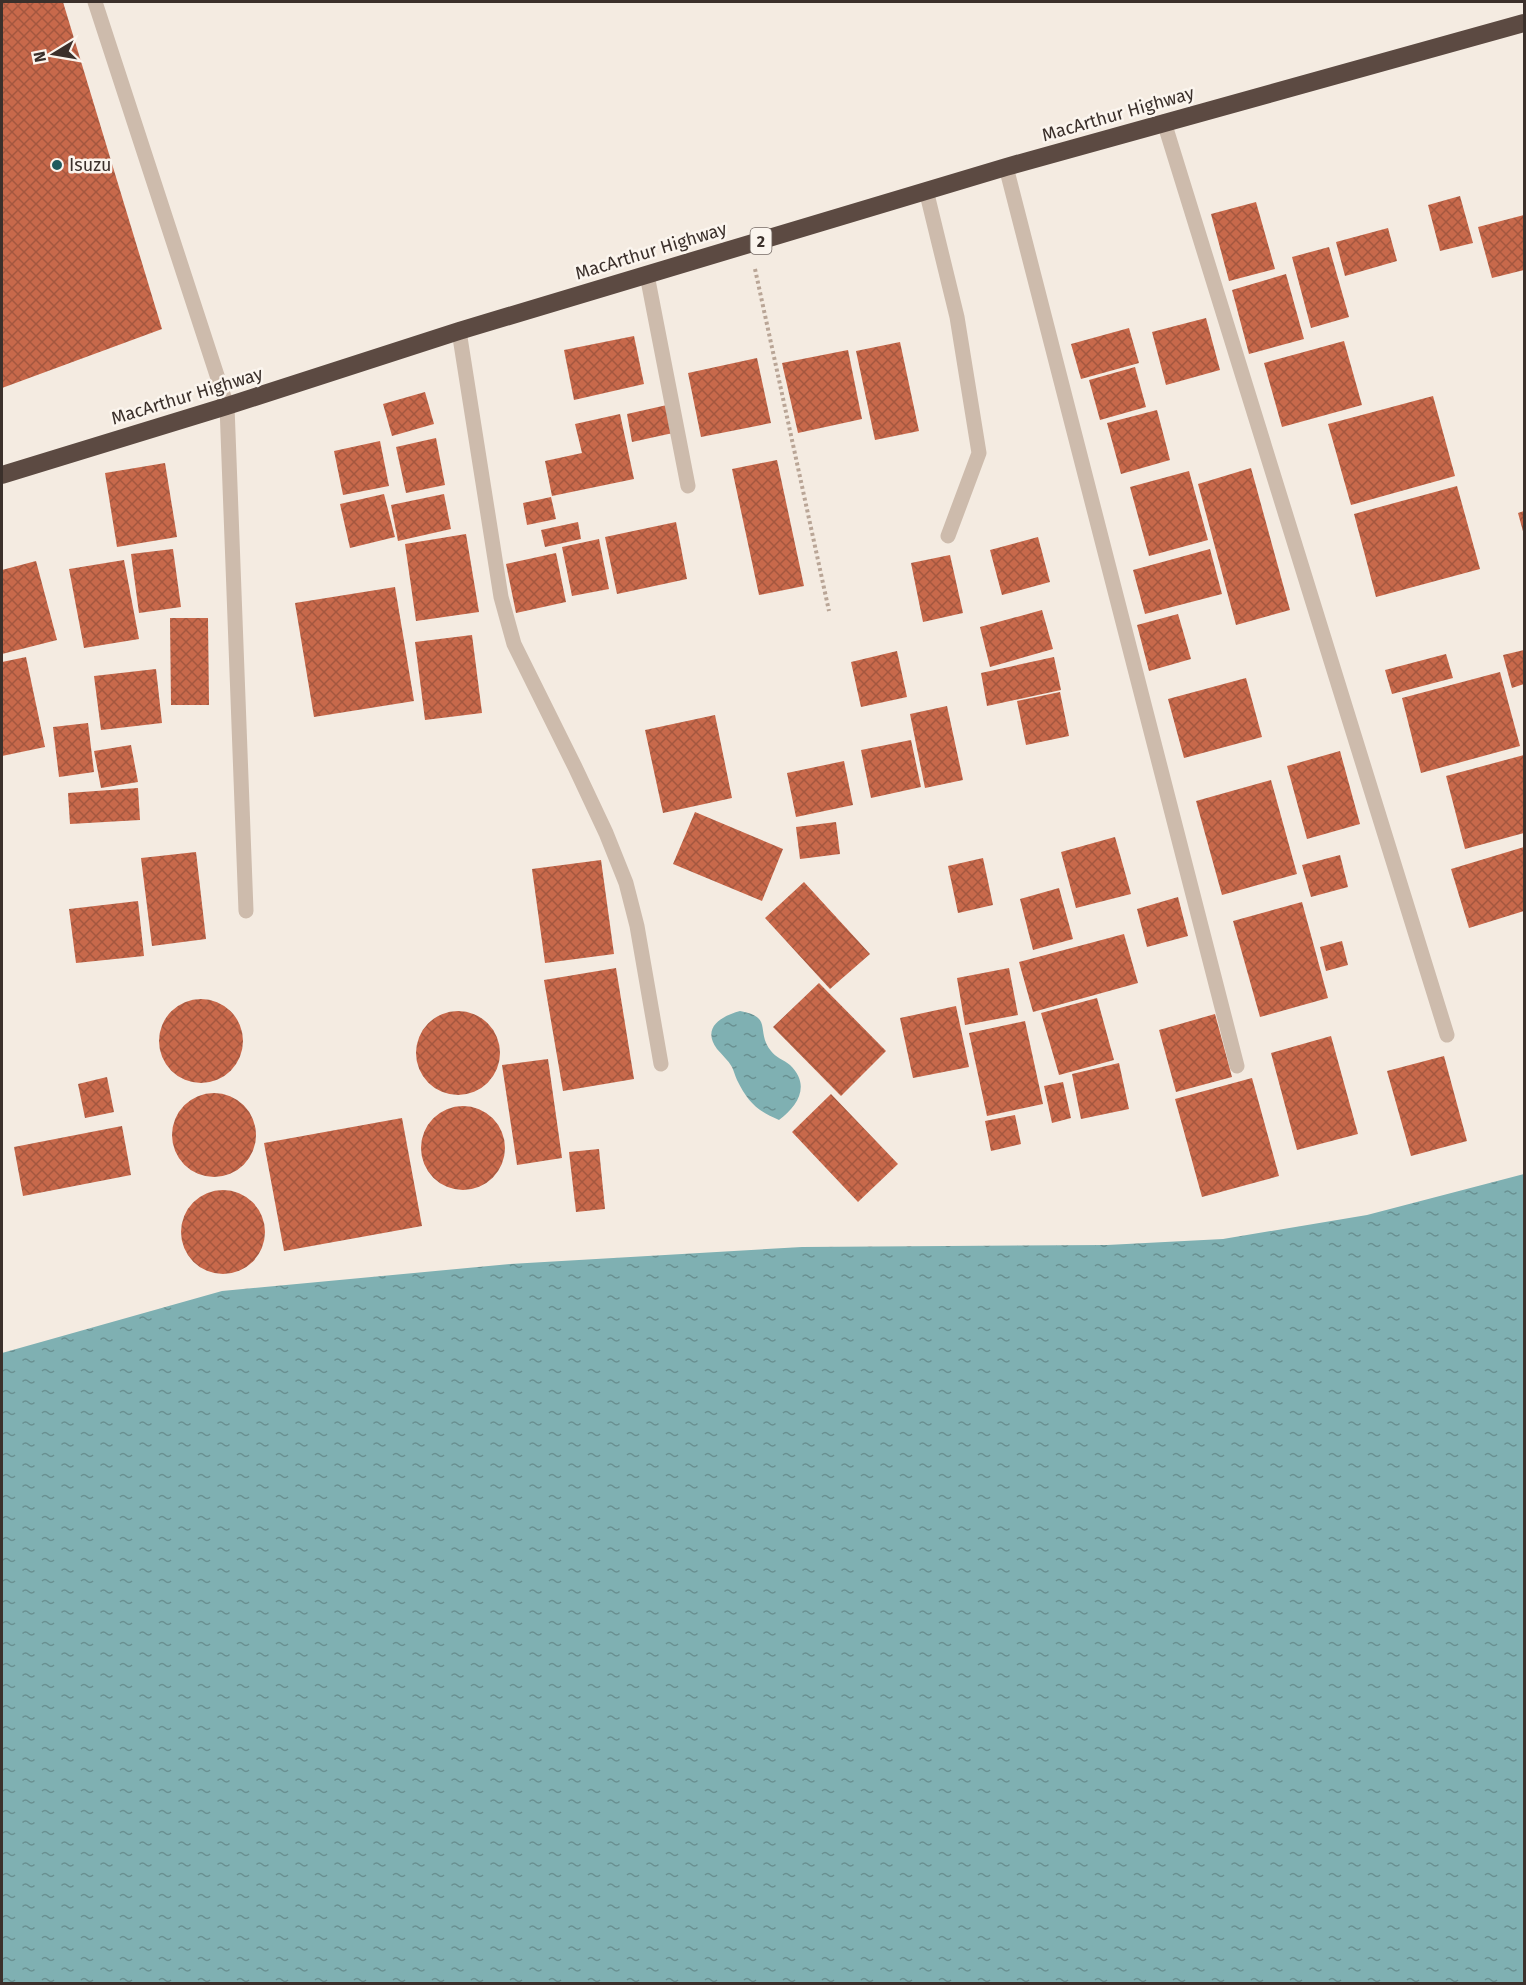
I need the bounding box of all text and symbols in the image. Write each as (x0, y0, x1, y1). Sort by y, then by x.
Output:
north arrow (24, 24, 84, 84)
text: N (29, 50, 50, 64)
street label: MacArthur Highway (1039, 82, 1197, 146)
place label: Isuzu (69, 154, 111, 176)
marker: Isuzu (50, 158, 64, 172)
street label: MacArthur Highway (573, 217, 730, 285)
road number: 2 (750, 228, 771, 254)
street label: MacArthur Highway (109, 362, 266, 430)

